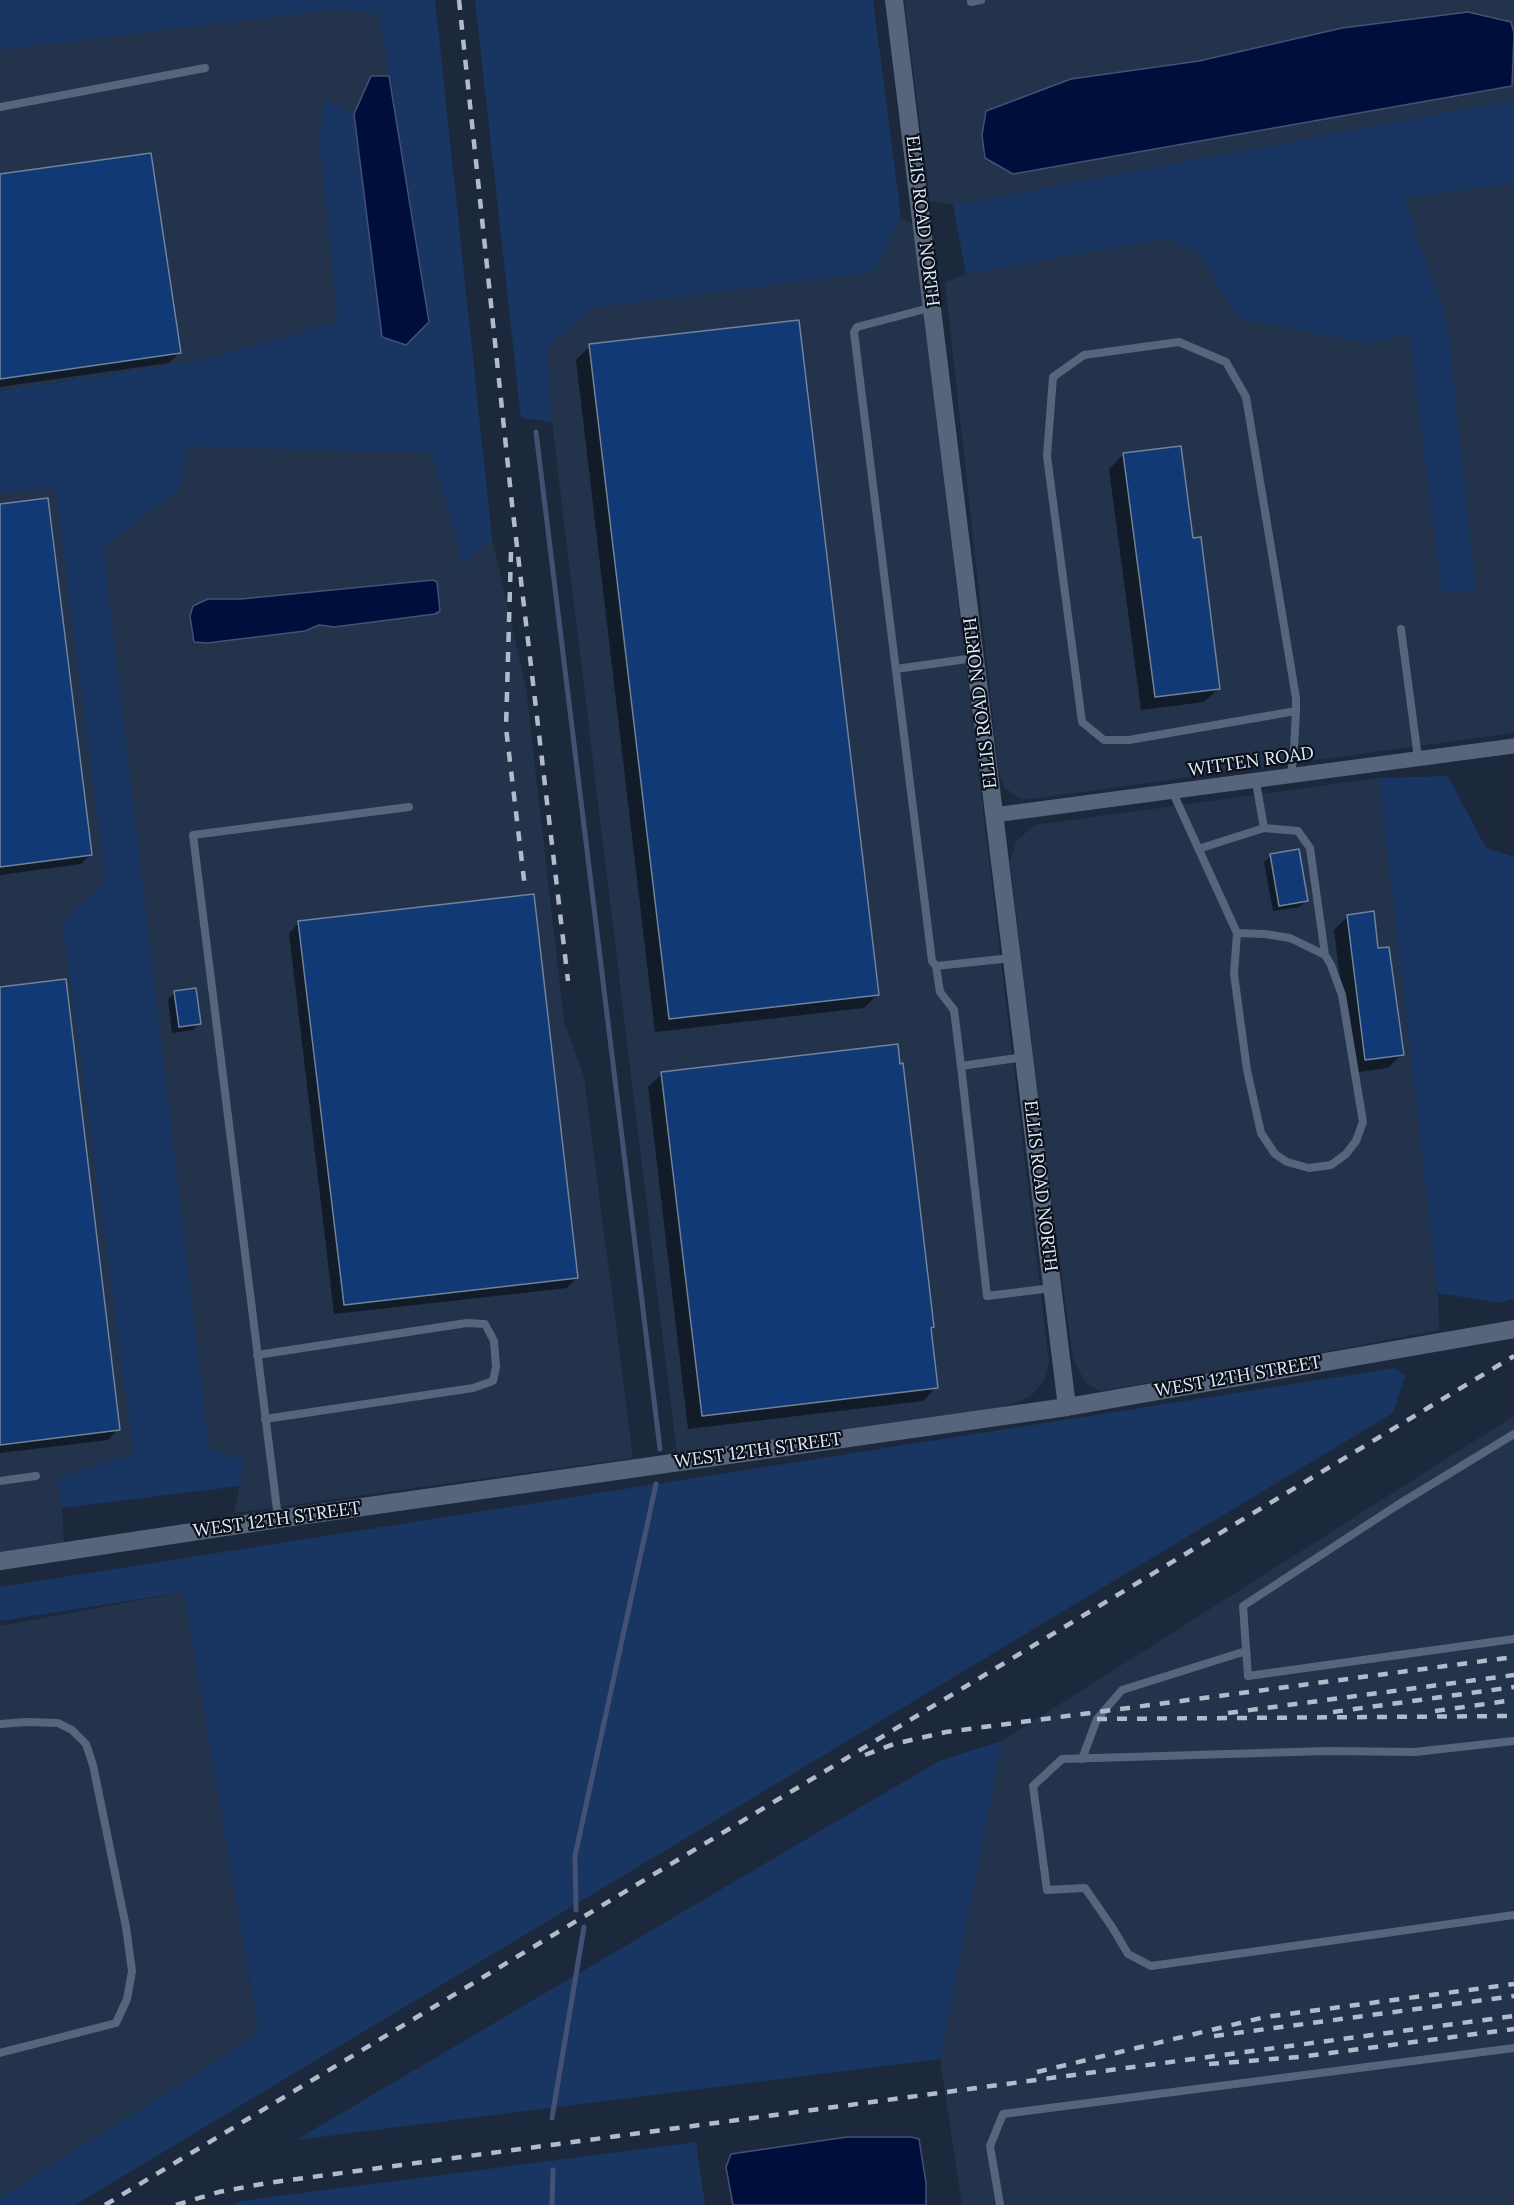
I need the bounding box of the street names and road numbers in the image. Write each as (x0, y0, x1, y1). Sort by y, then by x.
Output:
street label: ELLIS ROAD NORTH (901, 134, 943, 308)
street label: ELLIS ROAD NORTH (960, 616, 1002, 790)
street label: WITTEN ROAD (1187, 742, 1315, 782)
street label: ELLIS ROAD NORTH (1019, 1099, 1061, 1273)
street label: WEST 12TH STREET (1153, 1352, 1323, 1402)
street label: WEST 12TH STREET (673, 1429, 843, 1473)
street label: WEST 12TH STREET (192, 1498, 362, 1542)

